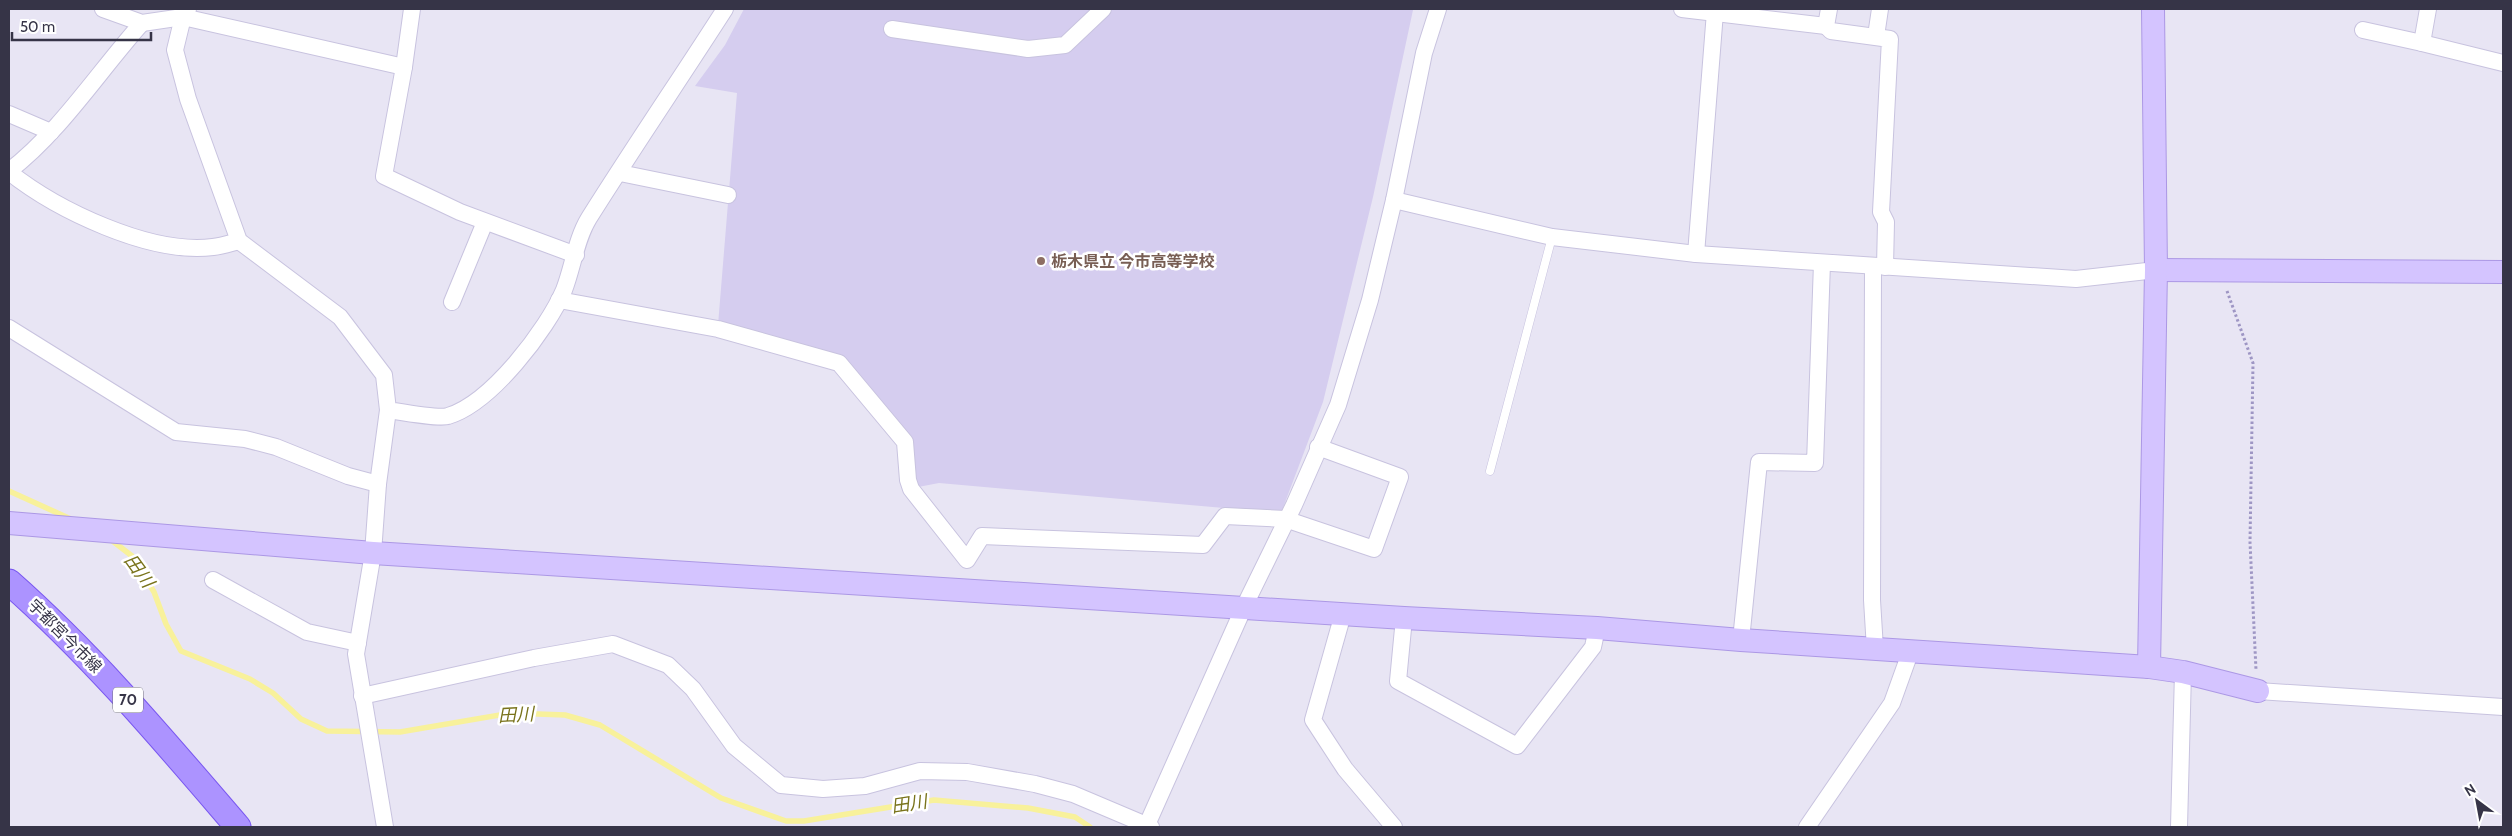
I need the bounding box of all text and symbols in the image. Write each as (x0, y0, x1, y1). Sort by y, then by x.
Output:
scale bar (12, 10, 151, 42)
text: 50 m (20, 18, 55, 36)
place label: 栃木県立 今市高等学校 (1051, 252, 1215, 271)
marker: 栃木県立 今市高等学校 (1035, 255, 1047, 267)
water label: 田川 (120, 550, 160, 594)
street label: 宇都宮今市線 (24, 595, 106, 677)
road number: 70 (113, 688, 143, 712)
water label: 田川 (497, 703, 537, 727)
north arrow (2452, 776, 2502, 826)
text: N (2461, 780, 2479, 800)
water label: 田川 (890, 790, 930, 818)

